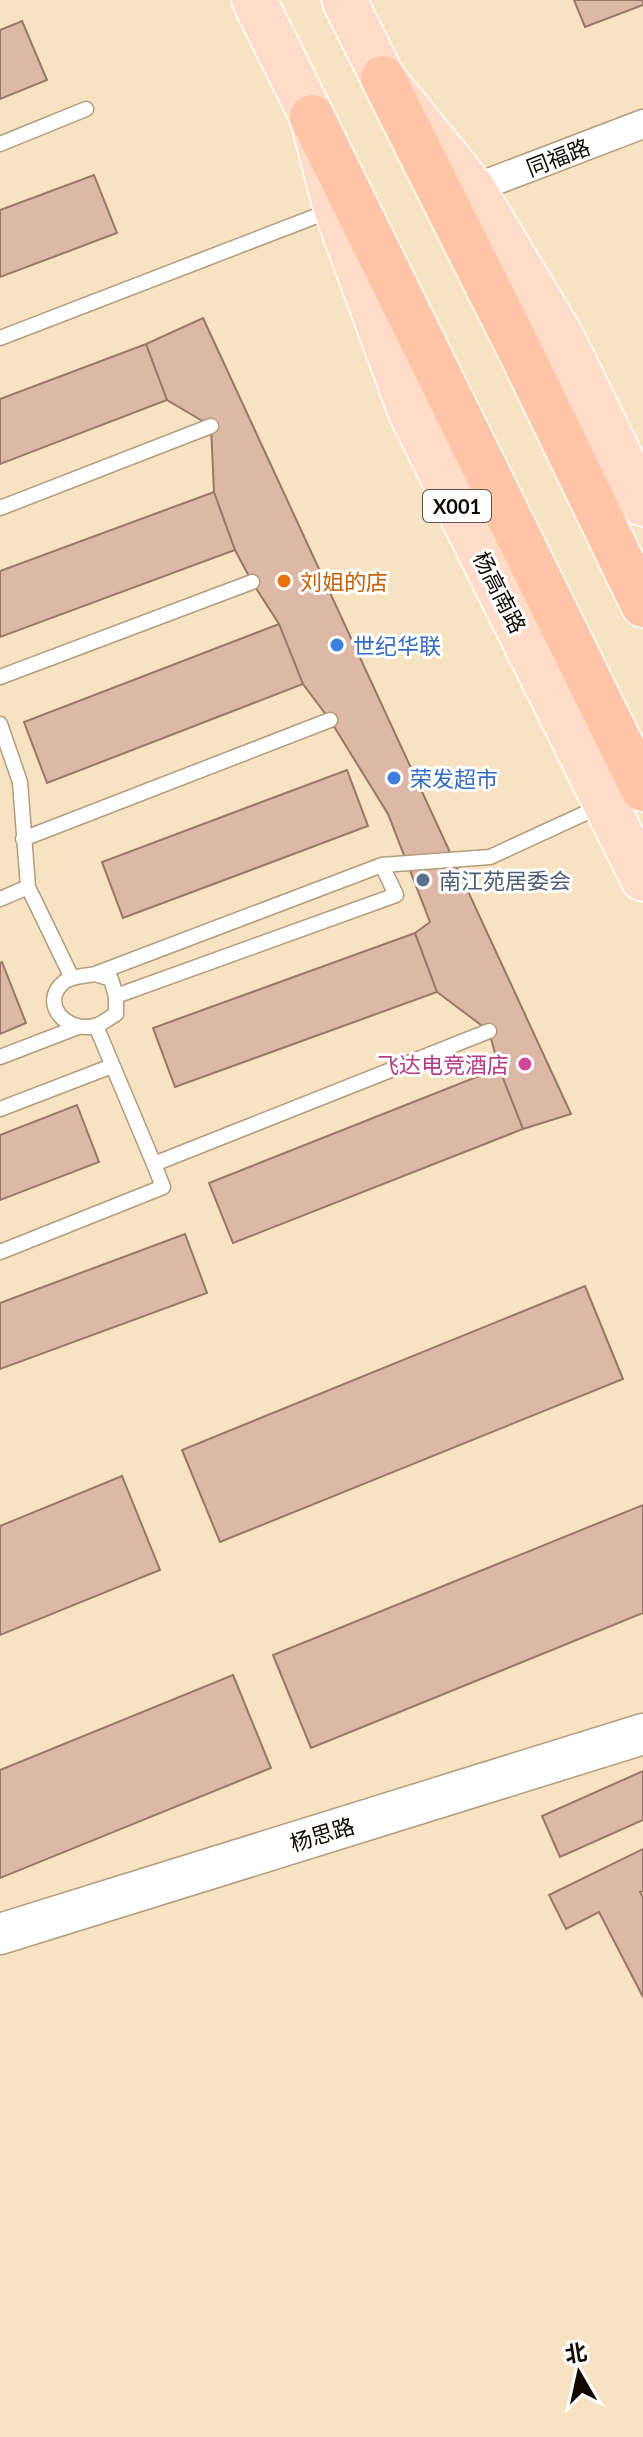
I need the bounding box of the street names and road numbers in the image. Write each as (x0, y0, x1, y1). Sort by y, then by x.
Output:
street label: 同福路 (522, 133, 594, 181)
road number: X001 (423, 490, 491, 522)
street label: 杨高南路 (468, 547, 532, 637)
street label: 杨思路 (286, 1811, 358, 1857)

